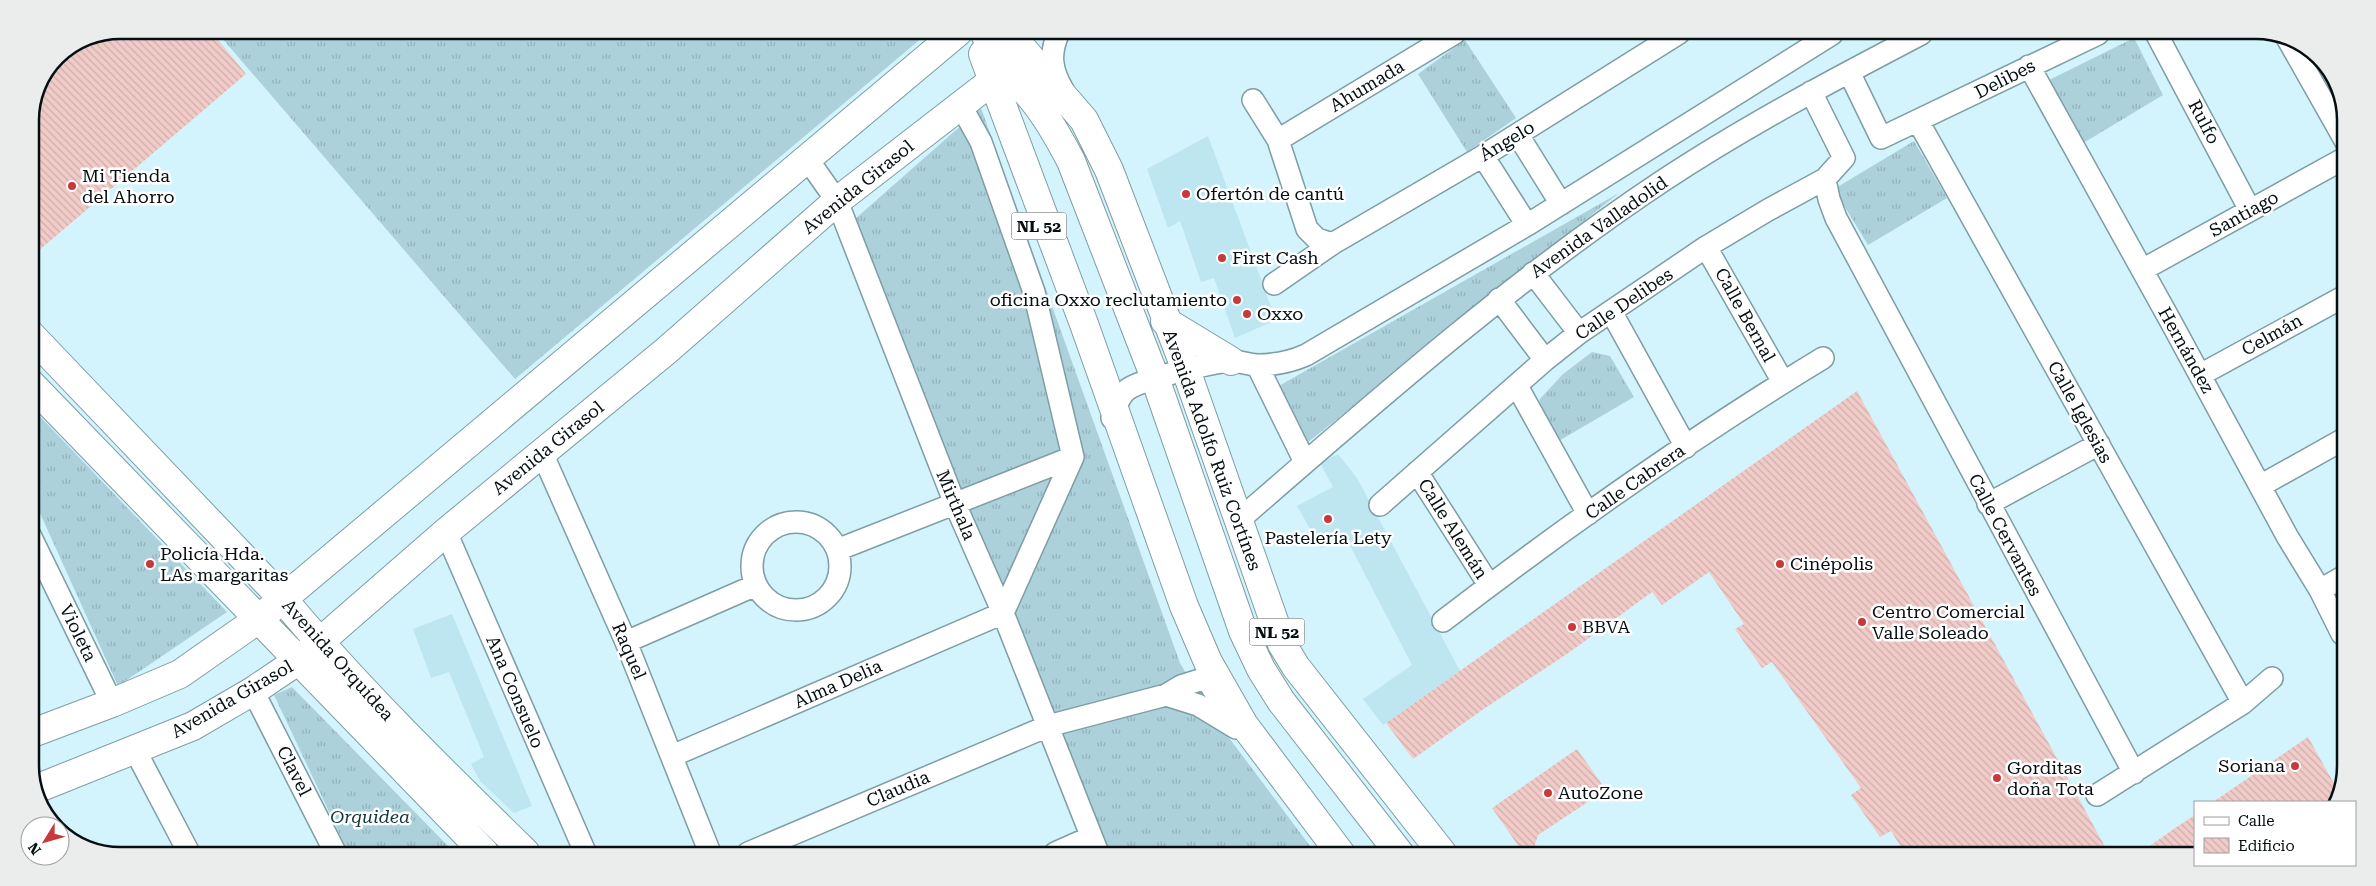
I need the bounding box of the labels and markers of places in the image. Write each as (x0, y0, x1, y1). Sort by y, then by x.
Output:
place label: Mi Tienda del Ahorro (82, 165, 175, 207)
marker: Mi Tienda del Ahorro (66, 180, 78, 192)
place label: Ofertón de cantú (1196, 183, 1344, 204)
marker: Ofertón de cantú (1180, 188, 1192, 200)
place label: First Cash (1232, 247, 1319, 268)
marker: First Cash (1216, 252, 1228, 264)
place label: oficina Oxxo reclutamiento (990, 289, 1227, 310)
marker: oficina Oxxo reclutamiento (1231, 294, 1243, 306)
place label: Oxxo (1257, 303, 1303, 324)
marker: Oxxo (1241, 308, 1253, 320)
marker: Pastelería Lety (1322, 513, 1334, 525)
place label: Pastelería Lety (1264, 527, 1392, 548)
place label: Policía Hda. LAs margaritas (160, 543, 288, 585)
place label: Cinépolis (1790, 553, 1873, 574)
marker: Policía Hda. LAs margaritas (144, 558, 156, 570)
marker: Cinépolis (1774, 558, 1786, 570)
place label: Centro Comercial Valle Soleado (1872, 601, 2025, 643)
place label: BBVA (1582, 616, 1630, 637)
marker: Centro Comercial Valle Soleado (1856, 616, 1868, 628)
marker: BBVA (1566, 621, 1578, 633)
place label: Soriana (2218, 755, 2285, 776)
place label: Gorditas doña Tota (2007, 757, 2094, 799)
marker: Soriana (2289, 760, 2301, 772)
marker: Gorditas doña Tota (1991, 772, 2003, 784)
place label: AutoZone (1558, 782, 1643, 803)
marker: AutoZone (1542, 787, 1554, 799)

